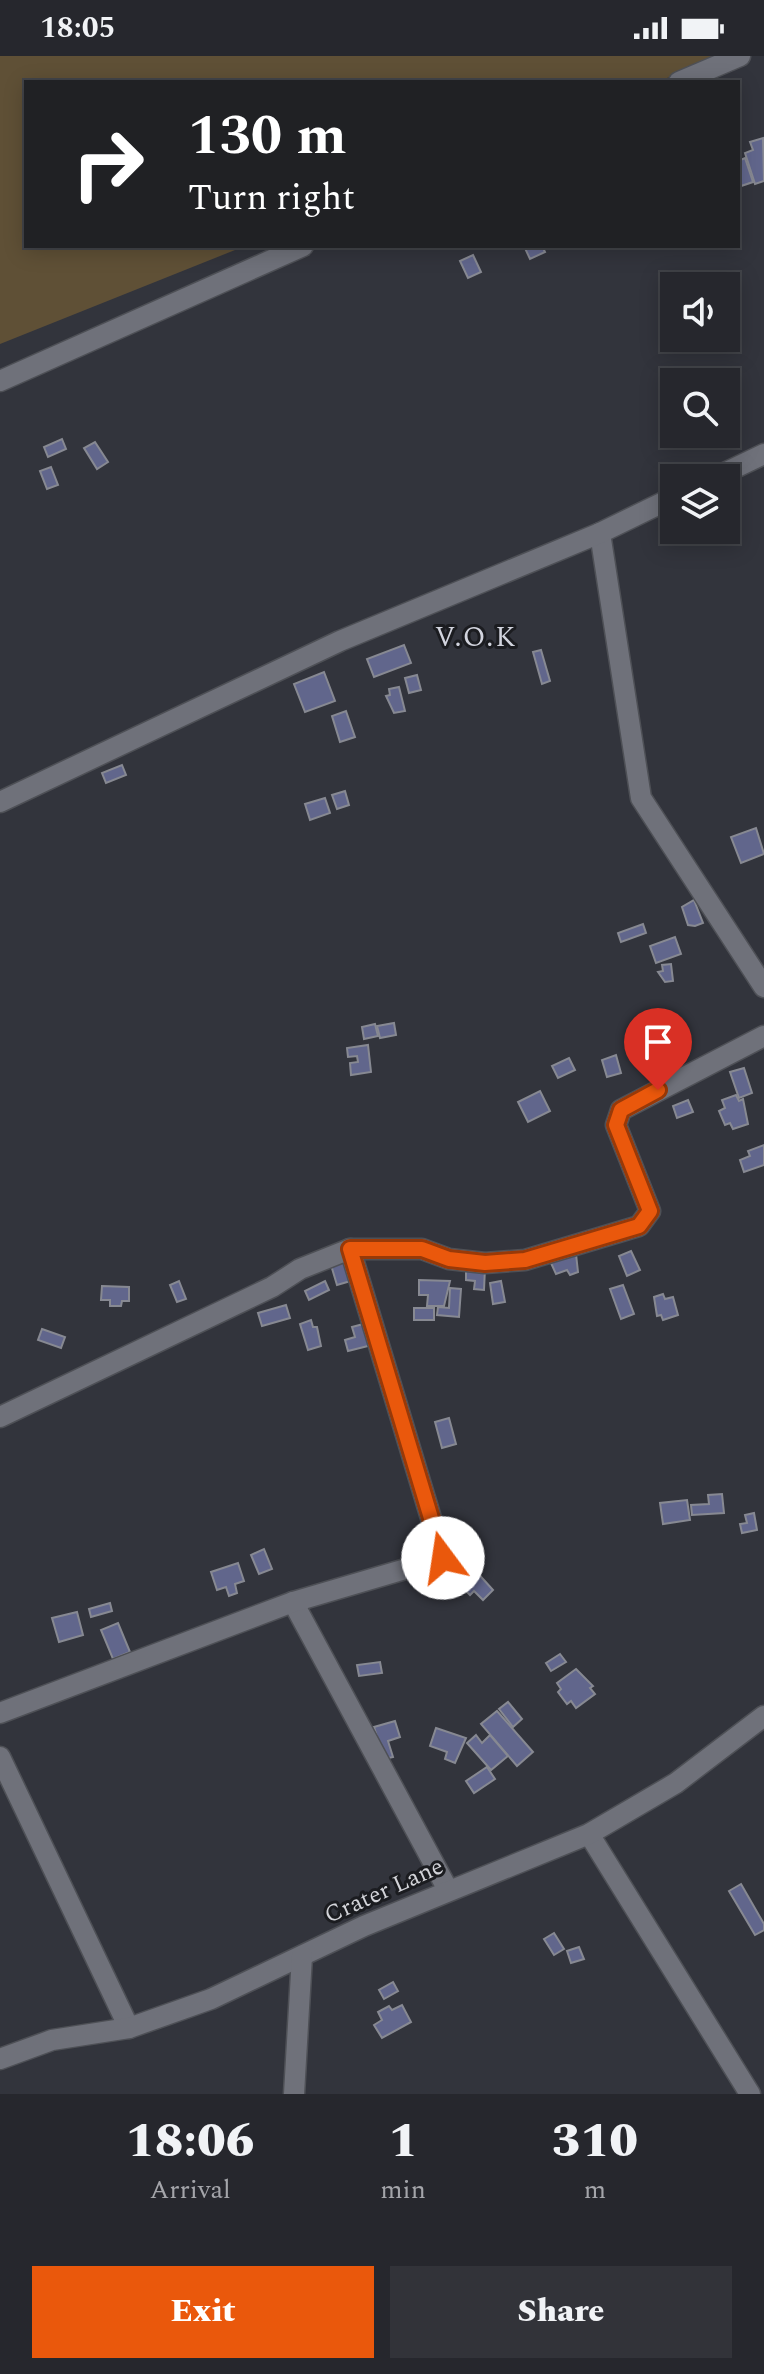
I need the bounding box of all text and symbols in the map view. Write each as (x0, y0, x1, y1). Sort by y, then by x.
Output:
text: 18:05 (40, 5, 115, 51)
text: 130 m (188, 94, 347, 179)
icon: right (56, 112, 160, 216)
text: Turn right (188, 171, 355, 226)
map controls (660, 272, 740, 544)
button: sound (660, 272, 740, 352)
button: search (660, 368, 740, 448)
button: layers (660, 464, 740, 544)
district label: V.O.K (435, 616, 517, 659)
pin (624, 1008, 692, 1090)
icon: arrive (636, 1020, 680, 1064)
position arrow (401, 1516, 485, 1600)
street label: Crater Lane (319, 1849, 449, 1933)
text: 18:06 (126, 2105, 255, 2178)
text: 1 (389, 2105, 418, 2178)
text: 310 (552, 2105, 638, 2178)
text: Arrival (150, 2170, 231, 2210)
text: min (380, 2170, 426, 2210)
text: m (584, 2170, 606, 2210)
button: Exit (32, 2266, 374, 2358)
button: Share (390, 2266, 732, 2358)

